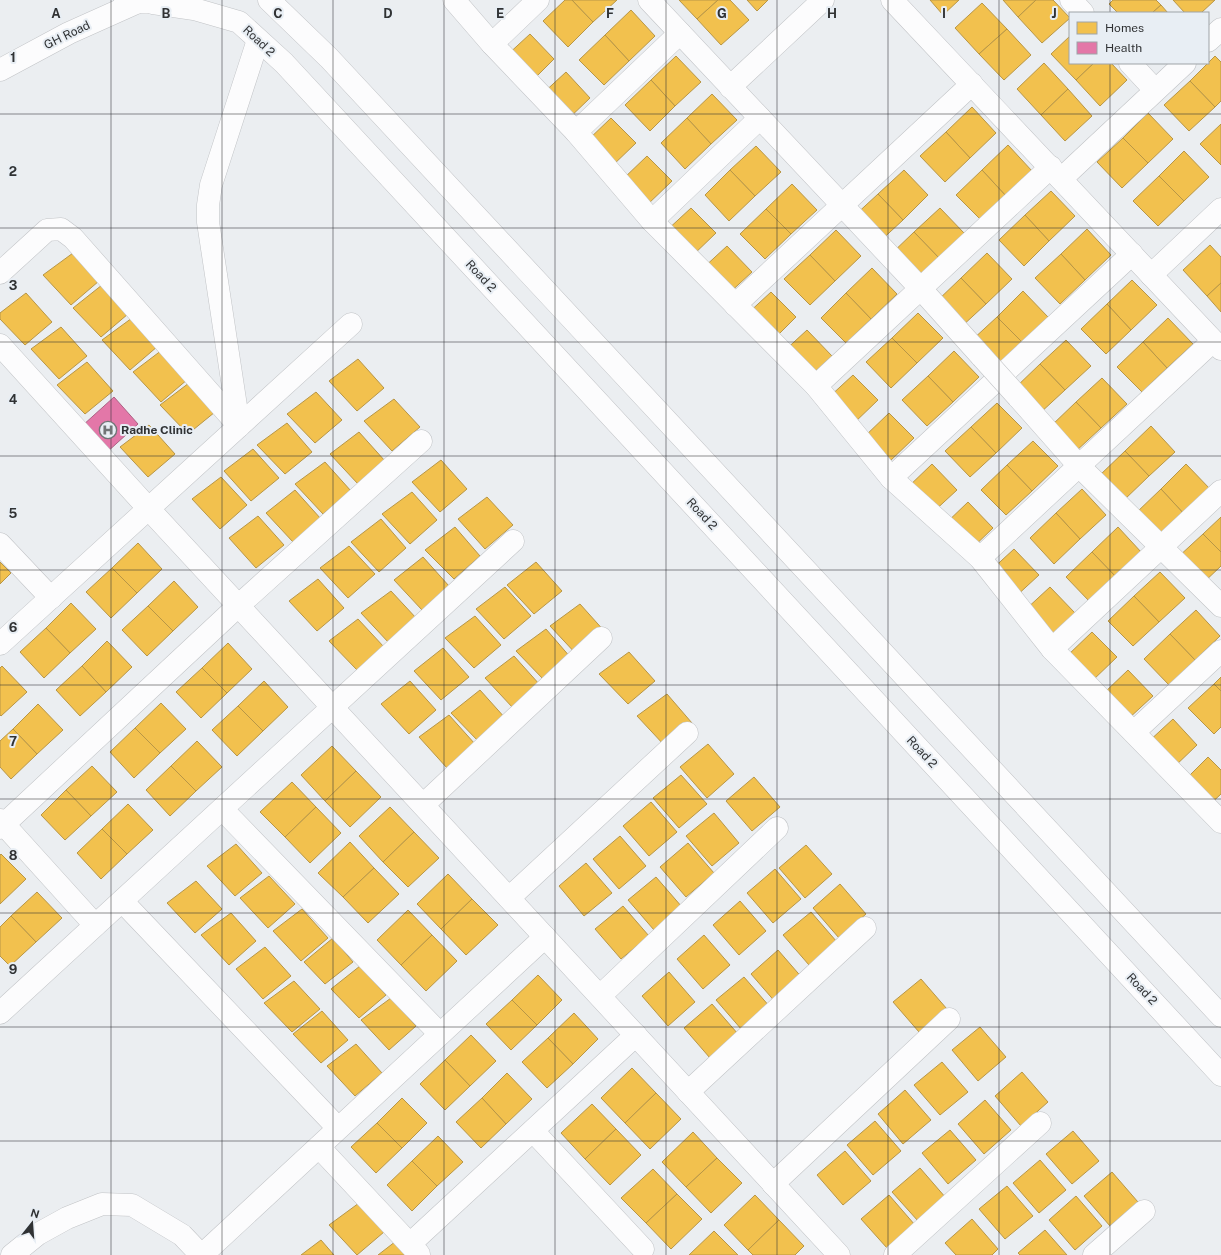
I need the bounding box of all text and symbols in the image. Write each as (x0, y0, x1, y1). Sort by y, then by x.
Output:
text: A (51, 6, 61, 21)
text: B (162, 6, 171, 21)
text: C (273, 6, 283, 21)
text: D (383, 6, 393, 21)
text: E (496, 6, 504, 21)
text: F (606, 6, 614, 21)
text: G (717, 6, 727, 21)
text: H (827, 6, 837, 21)
text: I (942, 6, 946, 21)
text: J (1051, 6, 1057, 21)
legend (1069, 12, 1209, 64)
street label: GH Road (42, 18, 92, 52)
text: Homes (1105, 21, 1144, 35)
street label: Road 2 (240, 23, 278, 59)
text: Health (1105, 41, 1142, 55)
text: 1 (10, 50, 16, 65)
text: 2 (9, 164, 17, 179)
street label: Road 2 (463, 257, 499, 295)
text: 3 (9, 278, 18, 293)
text: 4 (9, 392, 18, 407)
hospital icon: Radhe Clinic (98, 420, 118, 440)
place label: Radhe Clinic (121, 423, 193, 437)
street label: Road 2 (684, 495, 720, 533)
text: 5 (9, 506, 18, 521)
text: 6 (9, 620, 18, 635)
street label: Road 2 (904, 733, 940, 771)
text: 7 (9, 734, 17, 749)
text: 8 (9, 848, 18, 863)
text: 9 (9, 962, 17, 977)
street label: Road 2 (1124, 970, 1160, 1008)
north arrow (12, 1203, 52, 1243)
text: N (29, 1206, 41, 1220)

